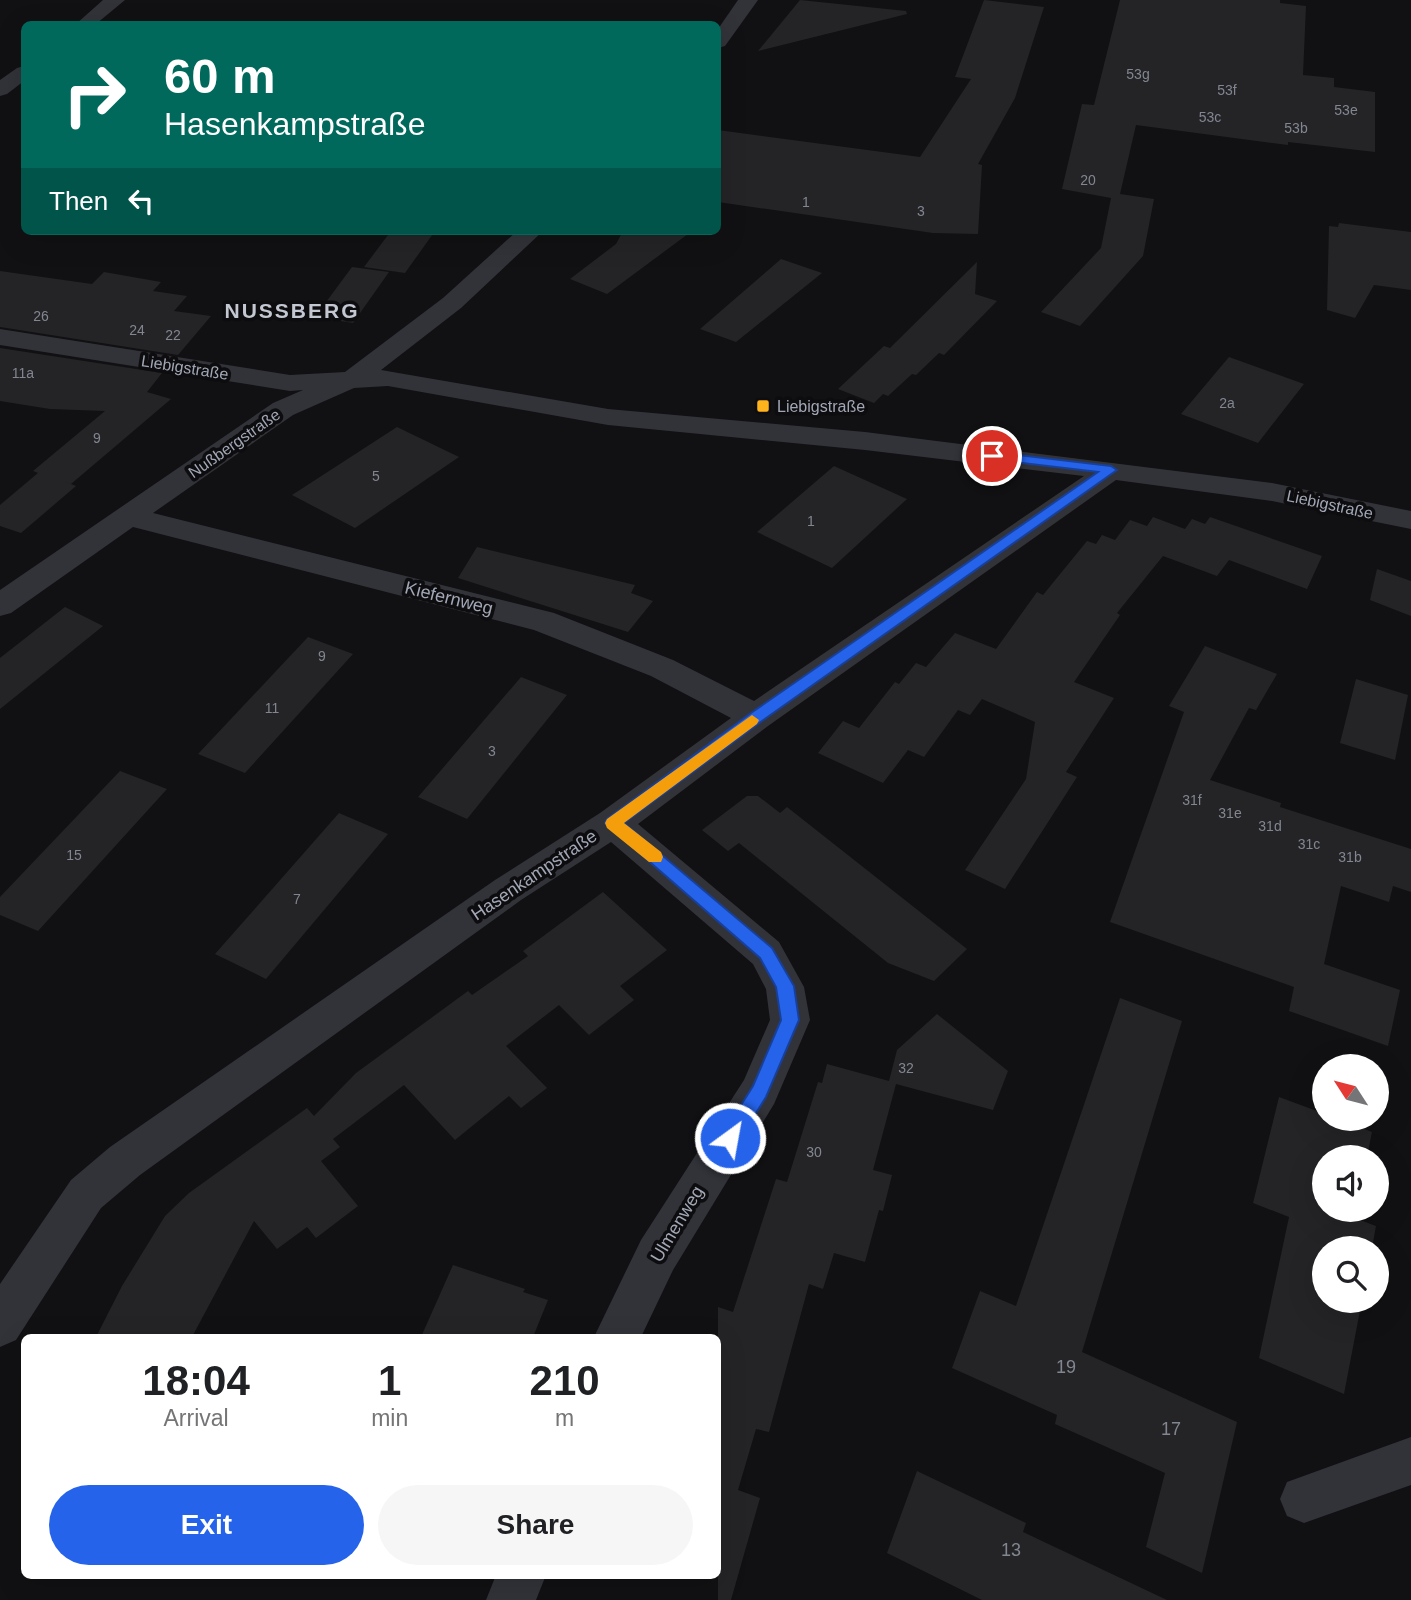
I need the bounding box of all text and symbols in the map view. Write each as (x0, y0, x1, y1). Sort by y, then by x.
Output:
icon: right (49, 49, 140, 140)
text: 60 m (164, 49, 276, 103)
house number: 53g (1126, 66, 1150, 82)
house number: 53f (1217, 82, 1237, 98)
house number: 53e (1334, 102, 1358, 118)
text: Hasenkampstraße (164, 106, 425, 142)
house number: 53c (1199, 109, 1221, 125)
house number: 53b (1284, 120, 1308, 136)
house number: 20 (1080, 172, 1096, 188)
icon: left (122, 182, 160, 220)
text: Then (49, 186, 108, 216)
house number: 1 (802, 194, 810, 210)
house number: 3 (917, 203, 925, 219)
district label: NUSSBERG (224, 299, 360, 322)
house number: 26 (33, 308, 49, 324)
house number: 24 (129, 322, 145, 338)
house number: 22 (165, 327, 181, 343)
street label: Liebigstraße (140, 352, 230, 383)
house number: 11a (12, 365, 34, 381)
house number: 2a (1219, 395, 1235, 411)
marker: Liebigstraße (755, 398, 771, 414)
place label: Liebigstraße (777, 398, 865, 415)
street label: Nußbergstraße (185, 406, 283, 481)
pin (962, 426, 1022, 486)
house number: 9 (93, 430, 101, 446)
icon: arrive (973, 437, 1011, 475)
house number: 5 (372, 468, 380, 484)
street label: Liebigstraße (1285, 487, 1375, 522)
house number: 1 (807, 513, 815, 529)
street label: Kiefernweg (403, 577, 495, 619)
house number: 9 (318, 648, 326, 664)
house number: 11 (265, 700, 279, 716)
house number: 3 (488, 743, 496, 759)
house number: 31f (1182, 792, 1202, 808)
house number: 31e (1218, 805, 1242, 821)
house number: 31d (1258, 818, 1282, 834)
street label: Hasenkampstraße (467, 826, 601, 924)
house number: 31c (1298, 836, 1320, 852)
house number: 15 (66, 847, 82, 863)
house number: 31b (1338, 849, 1362, 865)
house number: 7 (293, 891, 301, 907)
north arrow (1312, 1054, 1390, 1130)
map controls (1312, 1054, 1389, 1313)
house number: 32 (898, 1060, 914, 1076)
position arrow (693, 1101, 767, 1175)
house number: 30 (806, 1144, 822, 1160)
button: sound (1312, 1145, 1389, 1222)
street label: Ulmenweg (647, 1182, 707, 1266)
button: search (1312, 1236, 1389, 1313)
text: 18:04 (142, 1357, 250, 1404)
text: 1 (378, 1357, 401, 1404)
text: 210 (530, 1357, 600, 1404)
house number: 19 (1056, 1357, 1076, 1377)
text: Arrival (163, 1405, 229, 1431)
text: min (371, 1405, 408, 1431)
text: m (555, 1405, 574, 1431)
house number: 17 (1161, 1419, 1181, 1439)
button: Exit (49, 1485, 364, 1565)
button: Share (378, 1485, 693, 1565)
house number: 13 (1001, 1540, 1021, 1560)

